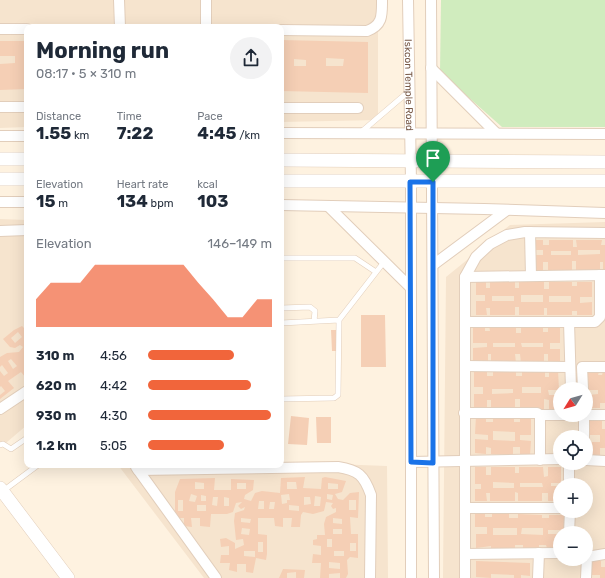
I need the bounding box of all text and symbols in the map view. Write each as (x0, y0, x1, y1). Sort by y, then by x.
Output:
text: Morning run (36, 37, 169, 64)
button: share (230, 37, 272, 79)
street label: Iskcon Temple Road (402, 39, 415, 131)
text: 08:17 · 5 × 310 m (36, 66, 136, 81)
text: Distance (36, 110, 81, 123)
text: Time (117, 110, 142, 123)
text: Pace (197, 110, 223, 123)
text: 1.55 (36, 123, 71, 143)
text: 7:22 (117, 123, 153, 143)
text: 4:45 (197, 123, 237, 143)
text: km (71, 129, 89, 142)
text: /km (237, 129, 260, 142)
pin (416, 141, 450, 182)
icon: arrive (422, 147, 444, 169)
text: Elevation (36, 178, 83, 191)
text: Heart rate (117, 178, 169, 191)
text: kcal (197, 178, 218, 191)
text: 15 (36, 191, 55, 211)
text: 134 (117, 191, 148, 211)
text: 103 (197, 191, 229, 211)
text: m (55, 197, 68, 210)
text: bpm (148, 197, 174, 210)
text: Elevation (36, 236, 92, 251)
text: 146–149 m (208, 236, 272, 251)
text: 310 m (36, 348, 74, 363)
text: 4:56 (100, 348, 127, 363)
text: 620 m (36, 378, 76, 393)
text: 4:42 (100, 378, 127, 393)
north arrow (553, 382, 593, 422)
map controls (553, 382, 593, 566)
text: 930 m (36, 408, 76, 423)
text: 4:30 (100, 408, 127, 423)
button: locate (553, 430, 593, 470)
text: 1.2 km (36, 438, 77, 453)
text: 5:05 (100, 438, 127, 453)
button: + (553, 478, 593, 518)
button: − (553, 526, 593, 566)

